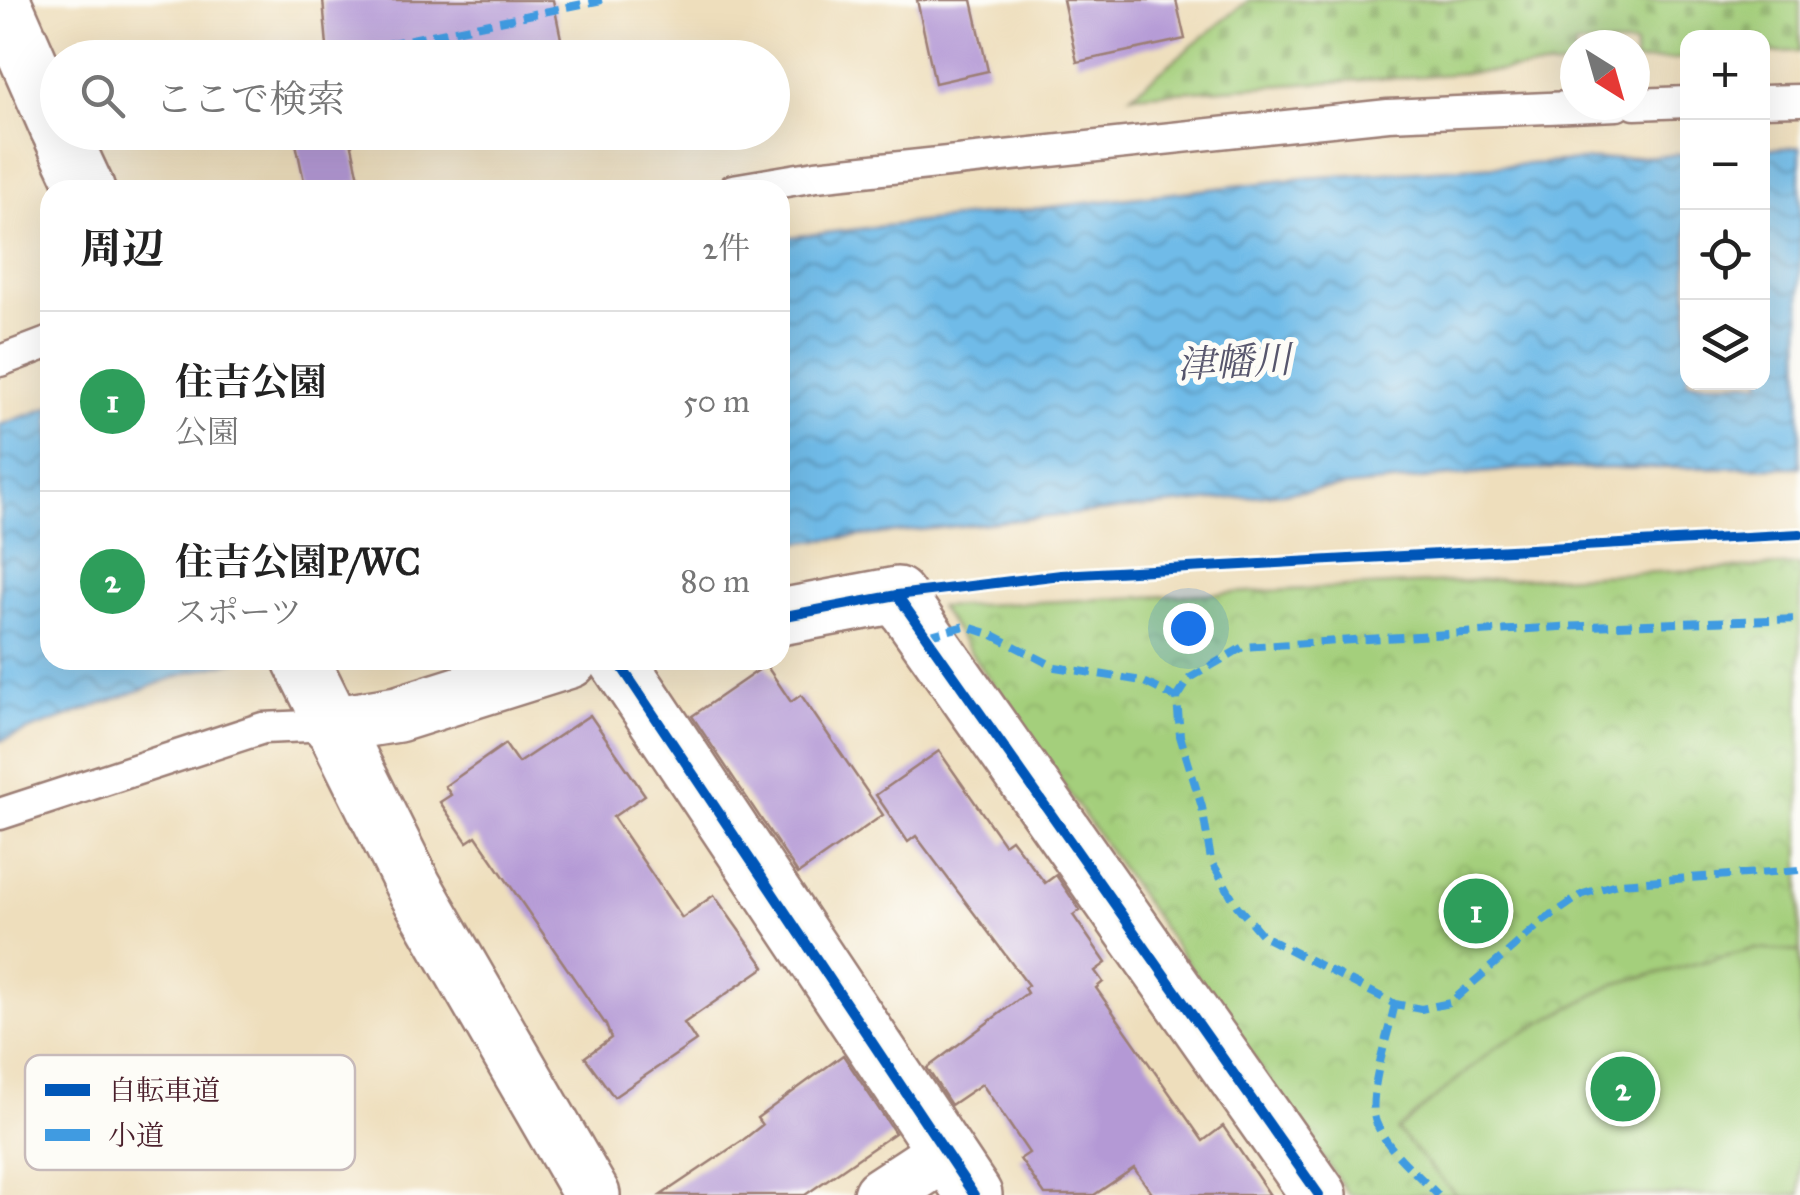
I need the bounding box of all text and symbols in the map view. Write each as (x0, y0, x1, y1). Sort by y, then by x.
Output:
north arrow (1560, 30, 1650, 120)
map controls (1680, 30, 1770, 390)
button: + (1680, 30, 1770, 120)
search box (40, 40, 790, 150)
icon: search (75, 68, 130, 123)
text: ここで検索 (155, 76, 345, 122)
button: − (1680, 120, 1770, 210)
button: locate (1680, 210, 1770, 300)
text: 周辺 (80, 223, 164, 275)
text: 2件 (702, 229, 750, 268)
button: layers (1680, 300, 1770, 390)
water label: 津幡川 (1176, 336, 1296, 388)
text: 住吉公園 (175, 359, 327, 405)
text: 1 (106, 382, 119, 421)
text: 50 m (683, 382, 750, 421)
text: 公園 (175, 413, 239, 452)
text: 住吉公園P/WC (175, 539, 421, 585)
text: 2 (105, 562, 120, 601)
text: 80 m (681, 562, 750, 601)
text: スポーツ (175, 593, 302, 632)
your location (1163, 603, 1214, 654)
pin: 1 (1444, 874, 1508, 948)
pin: 2 (1590, 1052, 1656, 1126)
legend (25, 1055, 355, 1170)
text: 自転車道 (108, 1073, 220, 1108)
text: 小道 (108, 1118, 164, 1153)

